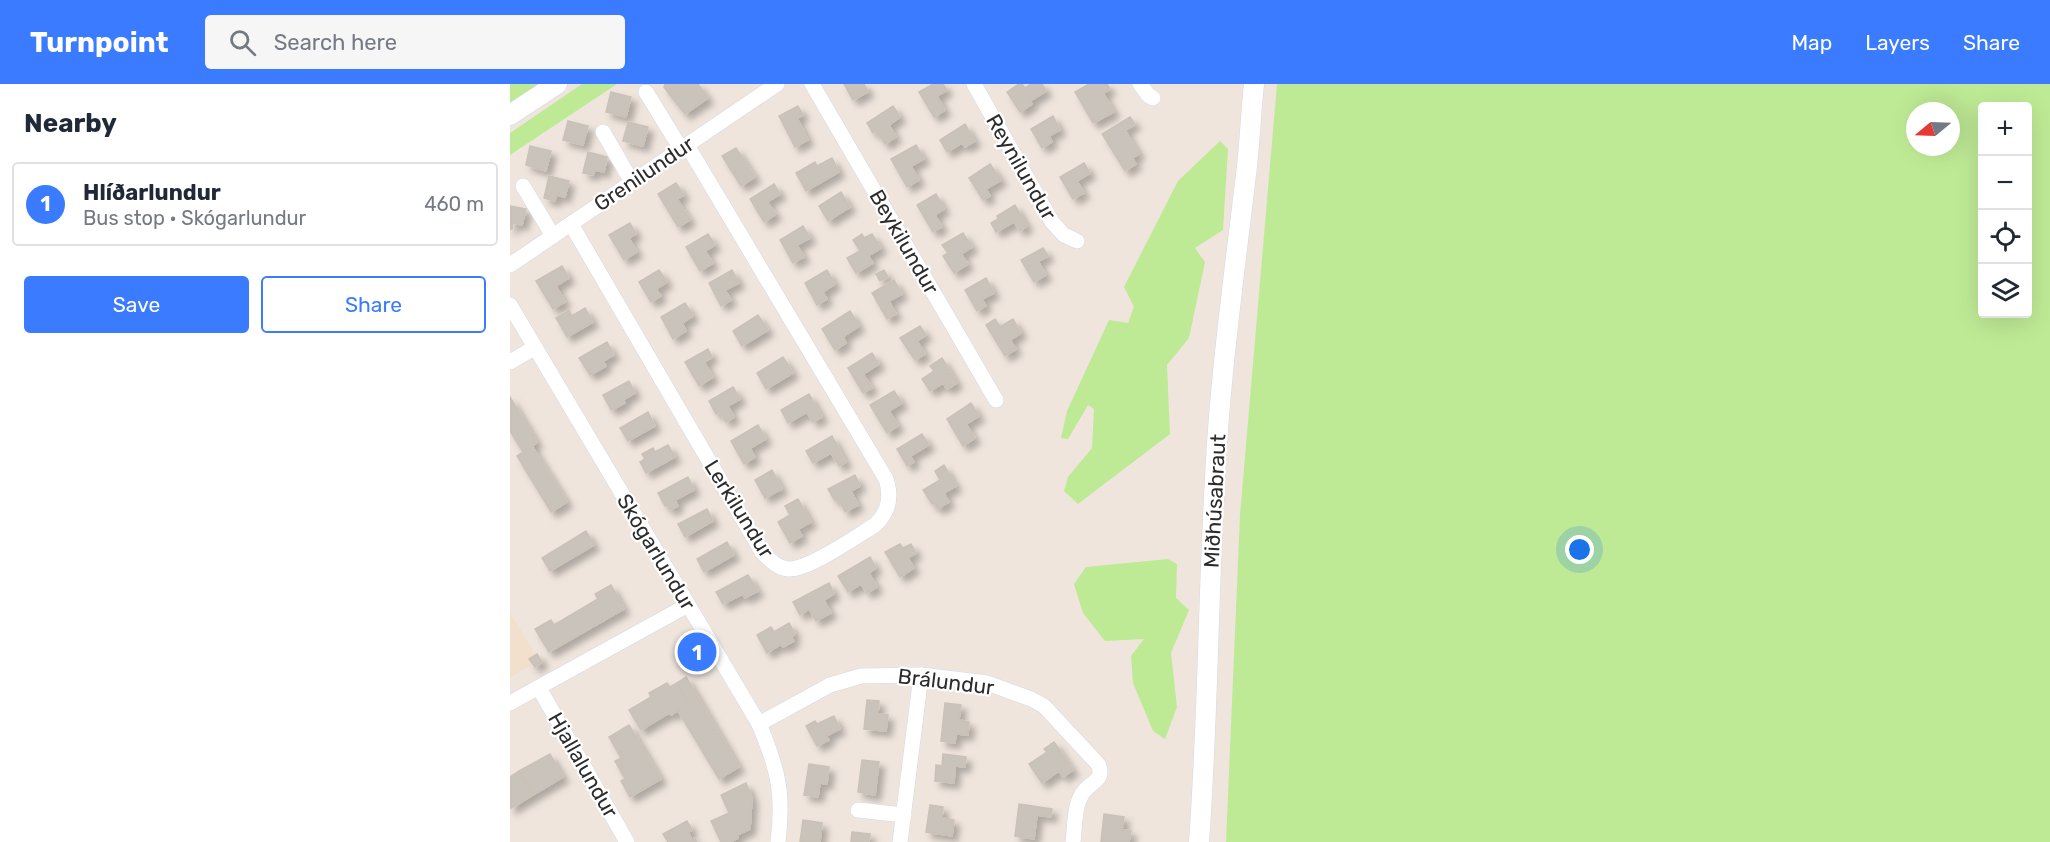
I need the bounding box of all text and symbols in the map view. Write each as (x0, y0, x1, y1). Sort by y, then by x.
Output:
search box (205, 15, 625, 69)
text: Turnpoint (30, 26, 169, 59)
icon: search (226, 26, 259, 59)
text: Search here (274, 29, 397, 56)
text: Map (1791, 30, 1832, 55)
text: Layers (1865, 30, 1930, 55)
text: Share (1963, 30, 2020, 55)
north arrow (1906, 102, 1960, 156)
map controls (1978, 102, 2032, 318)
button: + (1978, 102, 2032, 156)
text: Nearby (24, 108, 117, 139)
street label: Reynilundur (981, 109, 1062, 224)
street label: Grenilundur (589, 131, 698, 216)
button: − (1978, 156, 2032, 210)
text: Hlíðarlundur (83, 179, 221, 206)
street label: Beykilundur (864, 185, 944, 298)
text: 1 (41, 192, 50, 216)
text: 460 m (424, 192, 484, 216)
text: Bus stop · Skógarlundur (83, 206, 306, 230)
button: locate (1978, 210, 2032, 264)
button: layers (1978, 264, 2032, 318)
button: Save (24, 276, 249, 333)
button: Share (261, 276, 486, 333)
street label: Miðhúsabraut (1199, 433, 1230, 569)
street label: Lerkilundur (699, 455, 779, 562)
street label: Skógarlundur (612, 489, 701, 614)
your location (1565, 535, 1594, 564)
pin: 1 (678, 630, 717, 674)
street label: Brálundur (896, 663, 996, 700)
street label: Hjallalundur (543, 708, 624, 822)

